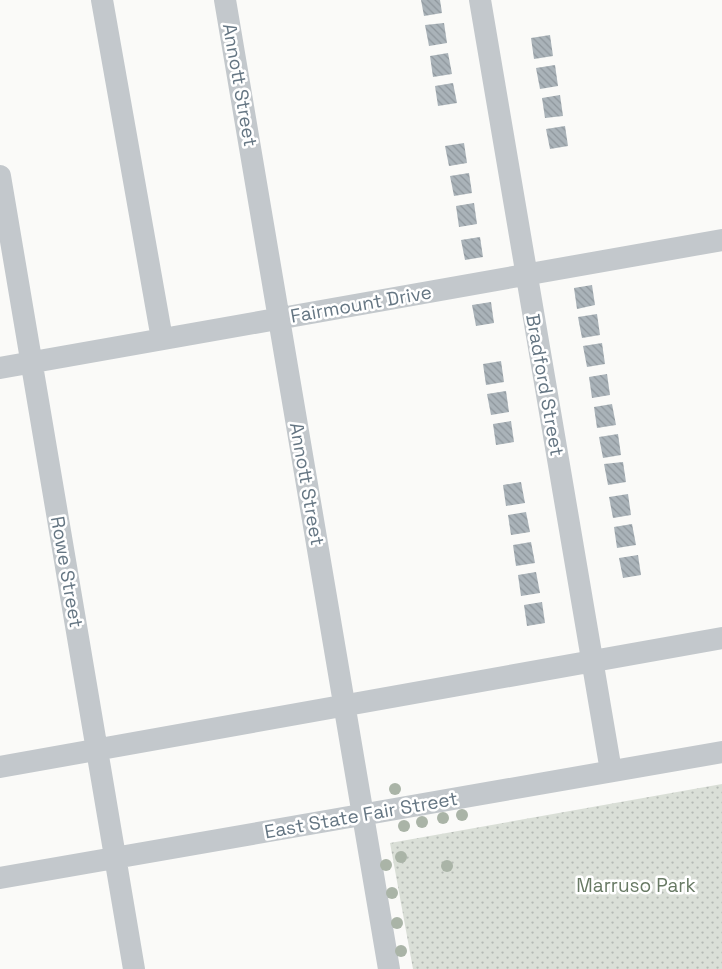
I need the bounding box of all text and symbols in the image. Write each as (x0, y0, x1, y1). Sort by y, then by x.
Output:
street label: Annott Street (217, 21, 263, 149)
street label: Fairmount Drive (288, 279, 434, 329)
street label: Bradford Street (520, 312, 570, 458)
street label: Annott Street (284, 420, 330, 548)
street label: Rowe Street (45, 514, 89, 630)
street label: East State Fair Street (262, 786, 460, 844)
park label: Marruso Park (576, 873, 696, 898)

